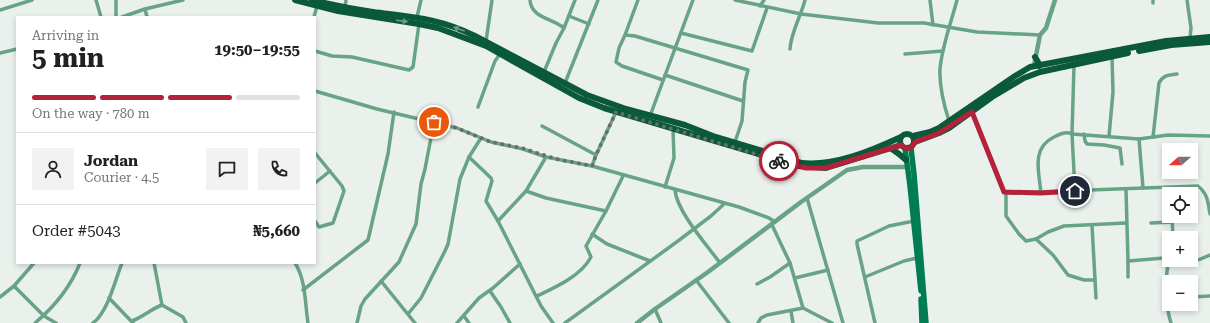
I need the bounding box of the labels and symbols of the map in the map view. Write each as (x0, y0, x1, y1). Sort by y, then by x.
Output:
one-way arrow (396, 18, 408, 24)
one-way arrow (453, 25, 465, 31)
pin (417, 105, 451, 139)
courier (759, 141, 799, 181)
north arrow (1162, 143, 1198, 179)
pin (1058, 174, 1092, 208)

